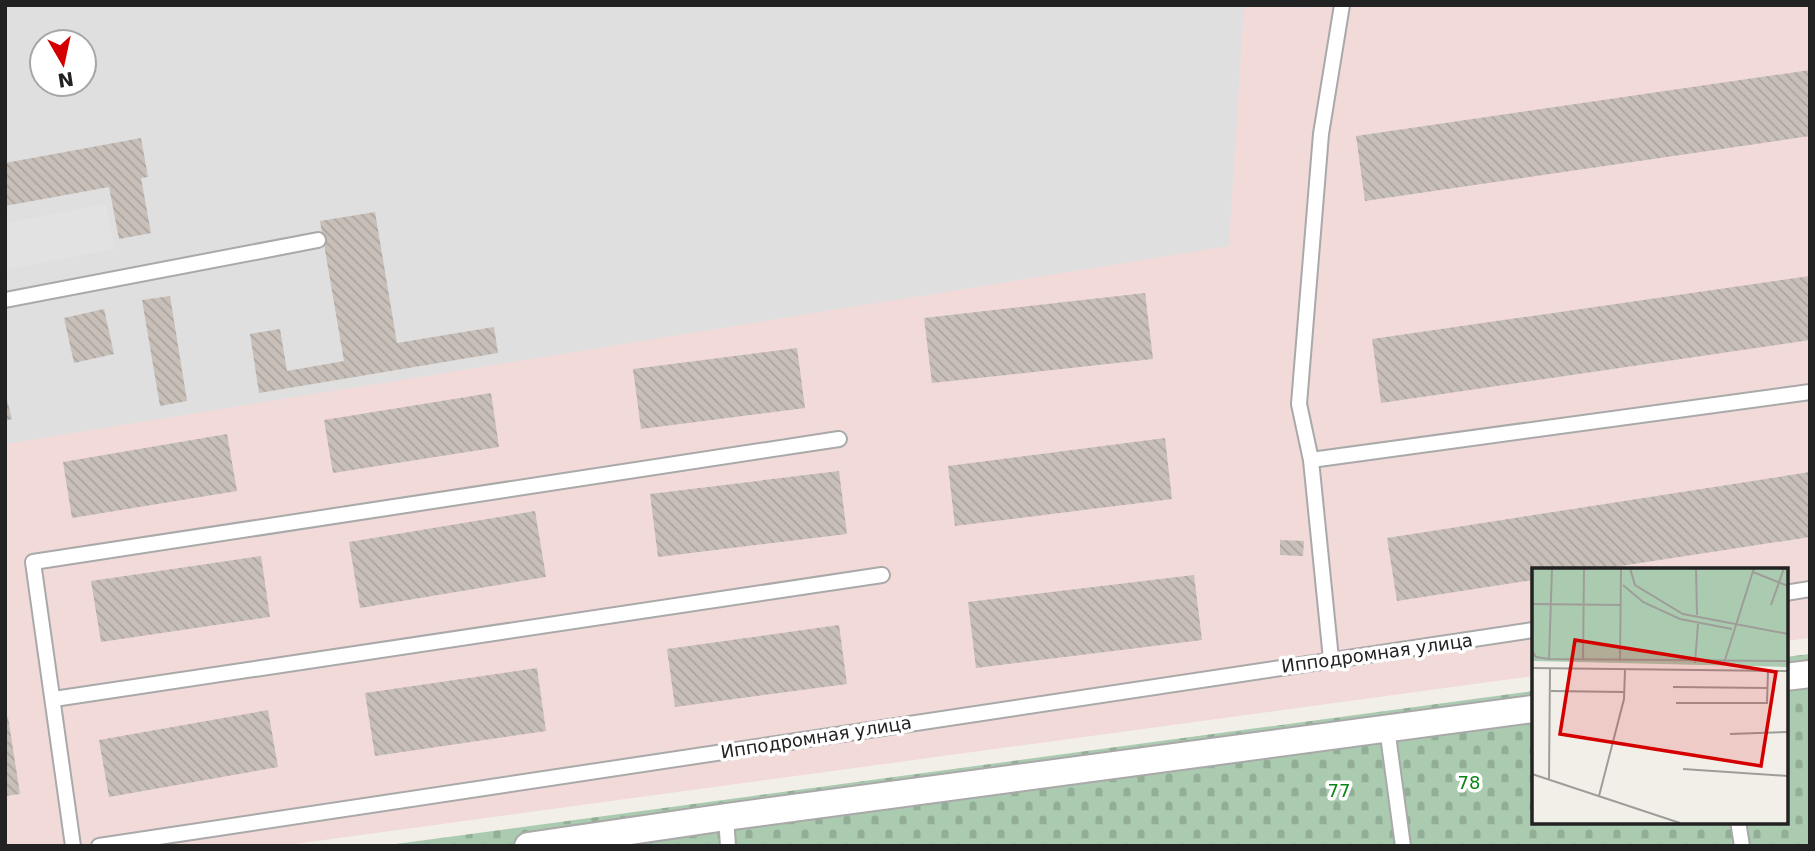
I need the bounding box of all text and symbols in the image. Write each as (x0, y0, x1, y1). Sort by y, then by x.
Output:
north arrow (28, 28, 98, 98)
text: N (56, 68, 75, 92)
inset map (1532, 568, 1787, 823)
street label: Ипподромная улица (1280, 629, 1474, 677)
street label: Ипподромная улица (719, 712, 913, 762)
park label: 78 (1458, 772, 1480, 793)
park label: 77 (1328, 780, 1350, 801)

